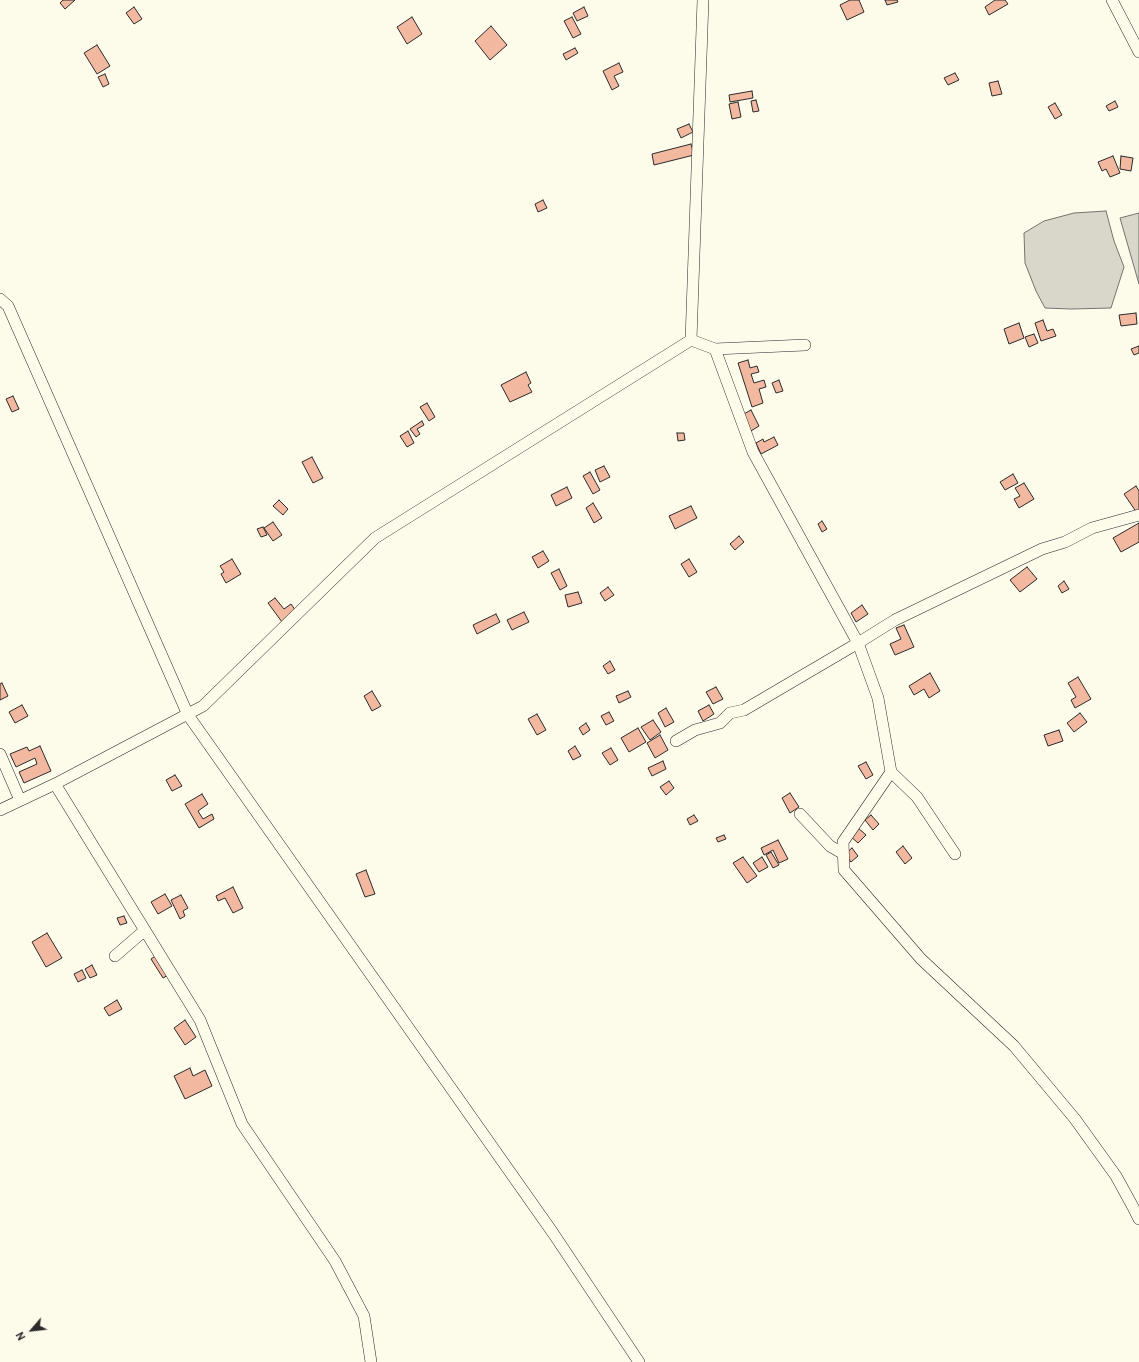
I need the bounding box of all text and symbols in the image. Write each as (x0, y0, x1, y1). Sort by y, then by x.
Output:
north arrow (12, 1310, 52, 1350)
text: N (13, 1329, 29, 1342)

